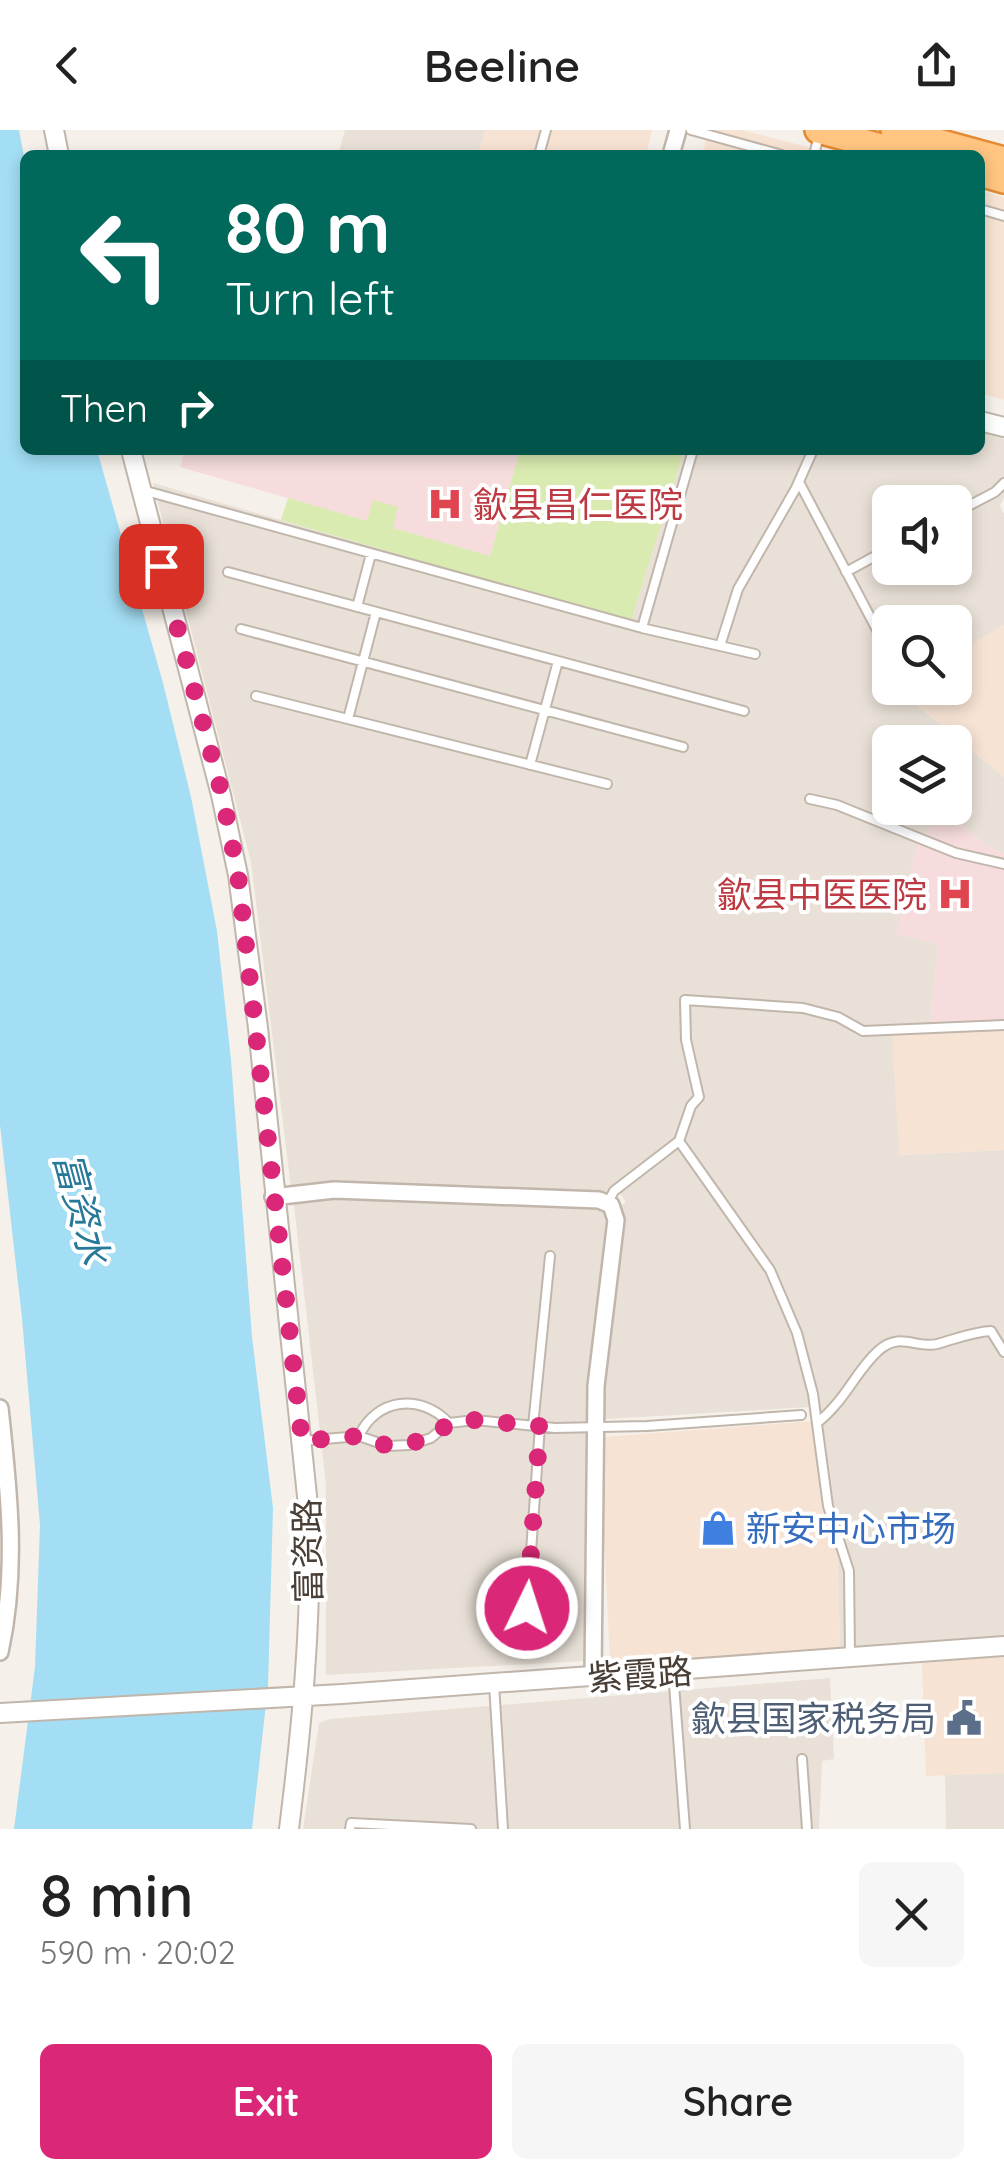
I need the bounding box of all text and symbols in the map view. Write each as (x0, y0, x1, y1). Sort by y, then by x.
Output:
text: Beeline (424, 37, 580, 93)
icon: back (40, 38, 95, 93)
icon: share (909, 38, 964, 93)
text: 80 m (225, 183, 390, 271)
icon: left (60, 190, 190, 320)
text: Turn left (225, 270, 395, 326)
icon: right (168, 380, 223, 435)
text: Then (60, 384, 148, 432)
place label: 歙县昌仁医院 (473, 482, 683, 526)
hospital icon: 歙县昌仁医院 (426, 485, 464, 523)
map controls (872, 485, 972, 825)
button: sound (872, 485, 972, 585)
pin (119, 524, 204, 609)
icon: arrive (134, 539, 189, 594)
button: search (872, 605, 972, 705)
button: layers (872, 725, 972, 825)
place label: 歙县中医医院 (717, 872, 927, 916)
hospital icon: 歙县中医医院 (936, 875, 974, 913)
water label: 富资水 (44, 1147, 120, 1271)
street label: 富资路 (284, 1498, 330, 1604)
place label: 新安中心市场 (746, 1506, 956, 1550)
shop icon: 新安中心市场 (699, 1509, 737, 1547)
position arrow (475, 1556, 579, 1660)
street label: 紫霞路 (586, 1648, 694, 1700)
place label: 歙县国家税务局 (691, 1696, 936, 1740)
public building icon: 歙县国家税务局 (945, 1699, 983, 1737)
text: 8 min (40, 1857, 194, 1932)
button: close (859, 1862, 964, 1967)
text: 590 m · 20:02 (40, 1932, 236, 1972)
button: Exit (40, 2044, 492, 2159)
button: Share (512, 2044, 964, 2159)

